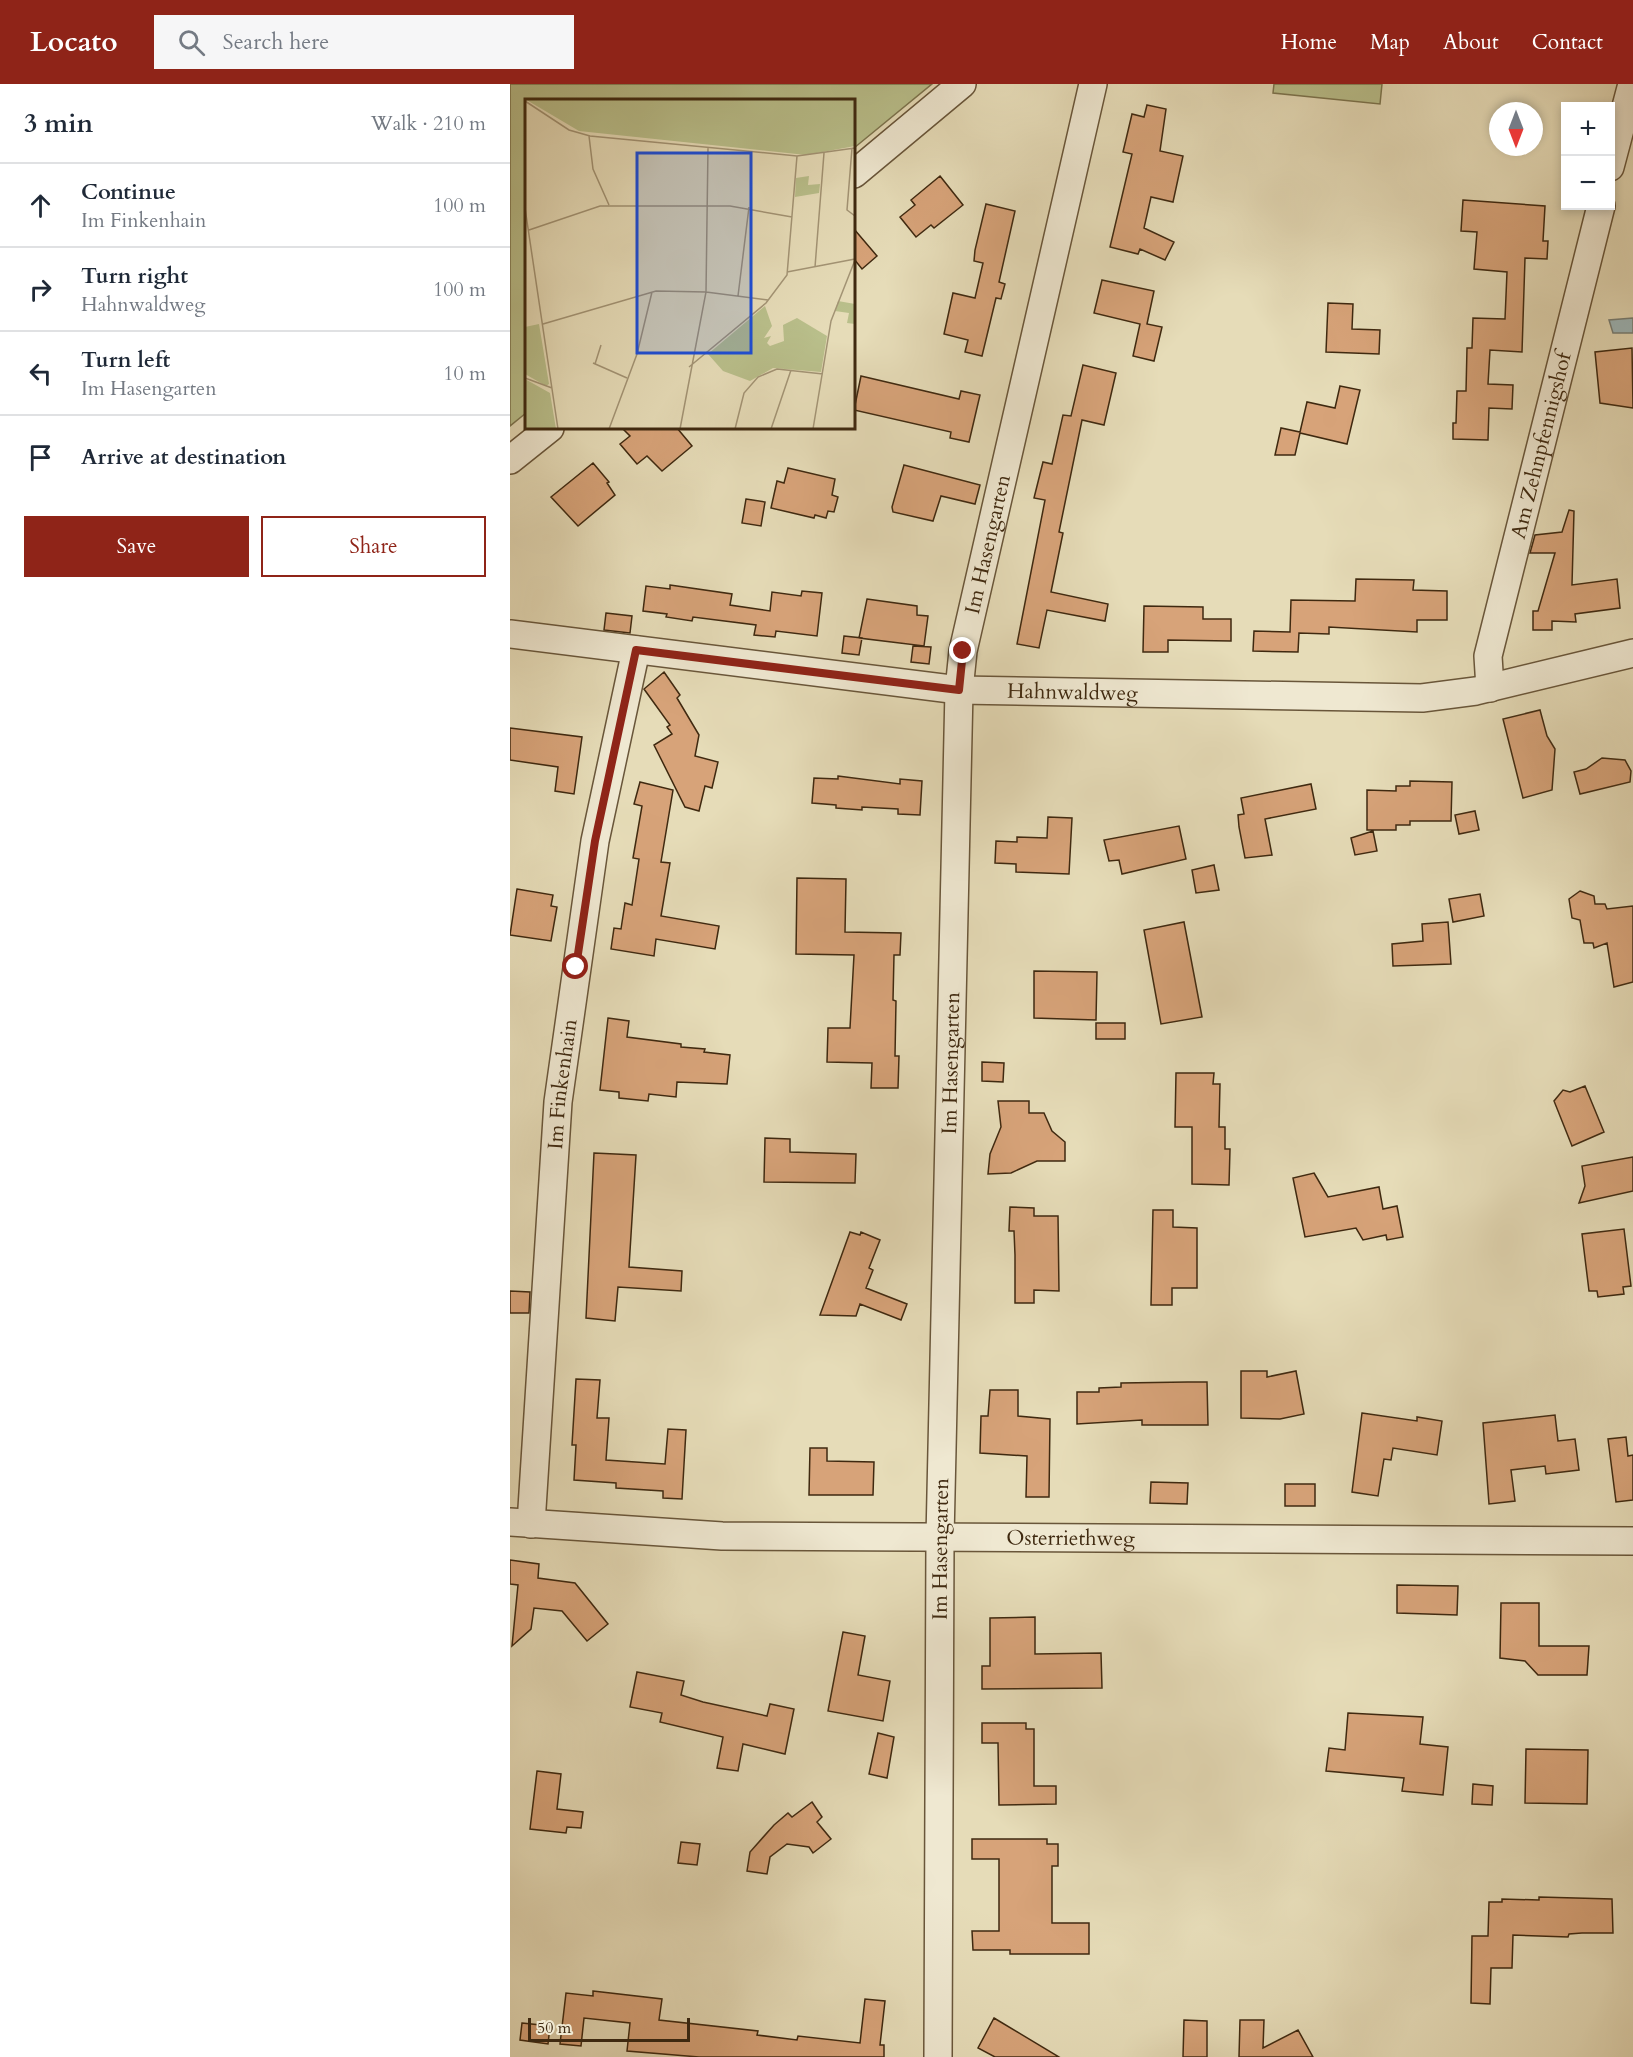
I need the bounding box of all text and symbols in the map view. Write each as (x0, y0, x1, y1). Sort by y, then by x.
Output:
search box (154, 15, 574, 69)
text: Locato (30, 23, 118, 61)
icon: search (175, 26, 208, 59)
text: Search here (223, 27, 329, 57)
text: Home (1281, 28, 1337, 57)
text: Map (1370, 28, 1410, 57)
text: About (1443, 28, 1499, 57)
text: Contact (1532, 28, 1603, 57)
inset map (525, 99, 855, 429)
north arrow (1489, 102, 1543, 156)
map controls (1561, 102, 1615, 210)
button: + (1561, 102, 1615, 156)
text: 3 min (24, 106, 93, 141)
text: Walk · 210 m (371, 110, 486, 137)
button: − (1561, 156, 1615, 210)
text: Continue (81, 177, 176, 207)
icon: ahead (24, 189, 57, 222)
text: 100 m (433, 192, 486, 219)
text: Im Finkenhain (81, 207, 206, 234)
text: Turn right (81, 261, 188, 291)
icon: right (24, 273, 57, 306)
text: 100 m (433, 276, 486, 303)
text: Hahnwaldweg (81, 291, 205, 318)
text: Turn left (81, 345, 170, 375)
street label: Am Zehnpfennigshof (1504, 346, 1580, 542)
icon: left (24, 357, 57, 390)
text: 10 m (443, 360, 486, 387)
text: Im Hasengarten (81, 375, 217, 402)
icon: arrive (24, 441, 57, 474)
text: Arrive at destination (81, 442, 286, 472)
street label: Im Hasengarten (958, 472, 1018, 617)
button: Save (24, 516, 249, 577)
button: Share (261, 516, 486, 577)
route end (949, 637, 975, 663)
street label: Hahnwaldweg (1007, 677, 1138, 708)
route start (562, 953, 588, 979)
street label: Im Hasengarten (935, 992, 967, 1135)
street label: Im Finkenhain (541, 1017, 585, 1151)
street label: Im Hasengarten (926, 1477, 956, 1620)
street label: Osterriethweg (1006, 1524, 1135, 1553)
scale bar (528, 2015, 690, 2042)
text: 50 m (537, 2017, 571, 2039)

